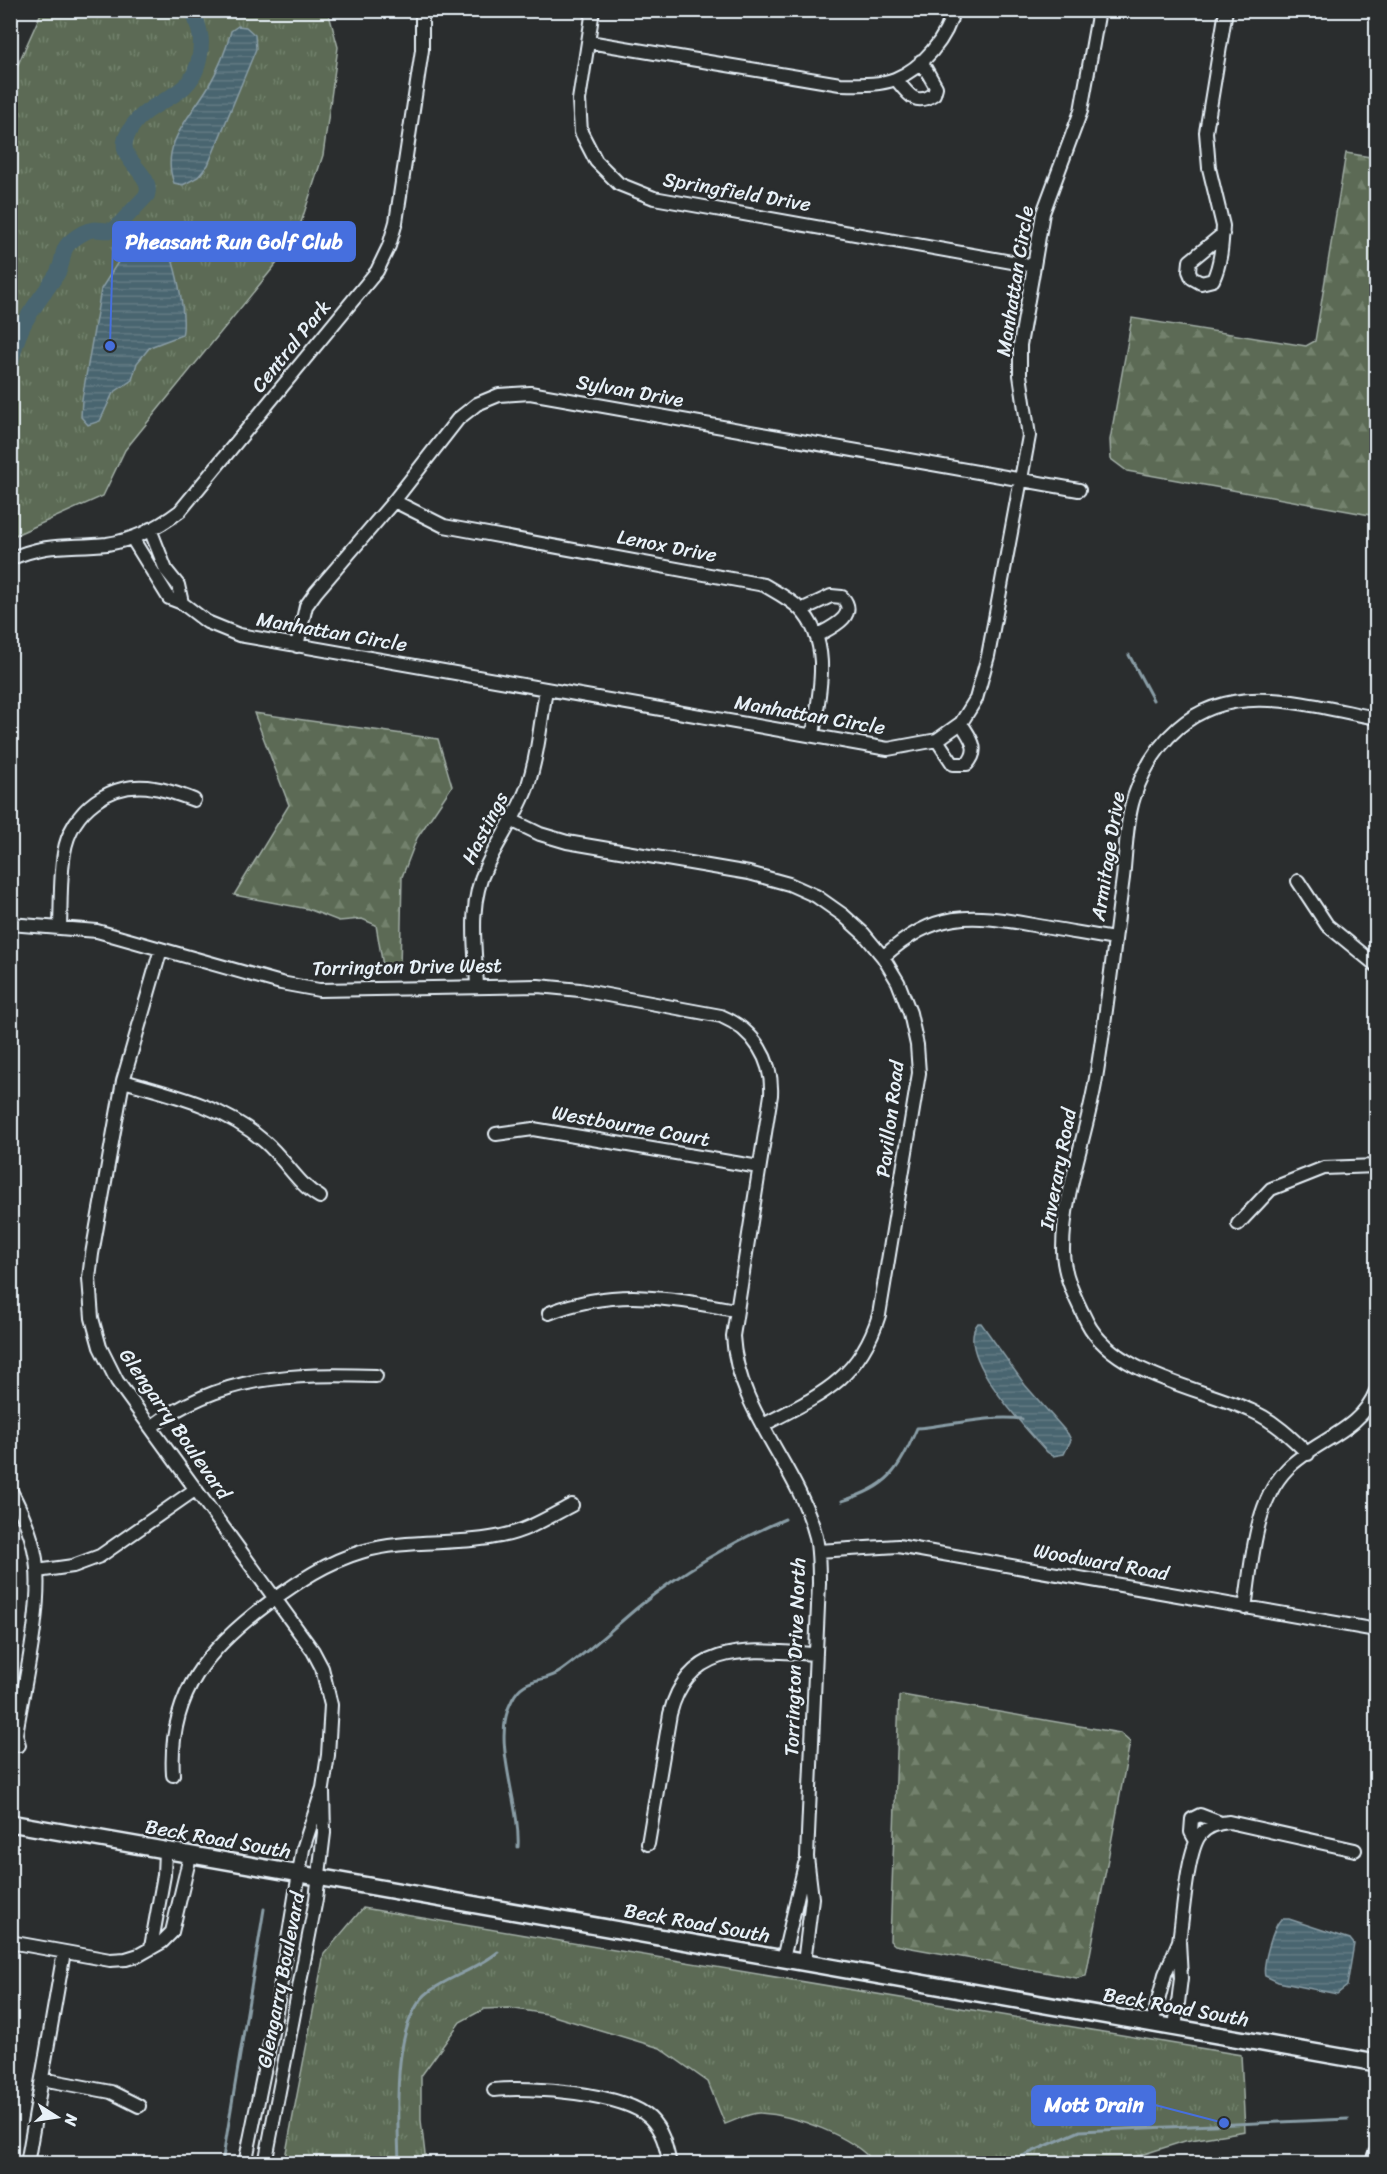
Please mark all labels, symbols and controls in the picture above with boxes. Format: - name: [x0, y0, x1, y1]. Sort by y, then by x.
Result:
- street label: Springfield Drive: [660, 162, 814, 222]
- street label: Manhattan Circle: [986, 203, 1044, 359]
- callout: Pheasant Run Golf Club: [113, 222, 355, 261]
- text: Pheasant Run Golf Club: [125, 223, 343, 261]
- street label: Central Park: [242, 291, 340, 401]
- street label: Sylvan Drive: [573, 364, 687, 418]
- street label: Lenox Drive: [614, 519, 720, 573]
- street label: Manhattan Circle: [254, 602, 410, 662]
- street label: Manhattan Circle: [732, 685, 888, 745]
- street label: Hastings: [452, 785, 519, 871]
- street label: Armitage Drive: [1080, 789, 1135, 924]
- street label: Torrington Drive West: [312, 948, 502, 986]
- street label: Pavillon Road: [865, 1057, 915, 1179]
- street label: Westbourne Court: [549, 1095, 713, 1157]
- street label: Inverary Road: [1029, 1104, 1087, 1234]
- street label: Glengarry Boulevard: [109, 1341, 241, 1508]
- street label: Woodward Road: [1031, 1533, 1173, 1591]
- street label: Torrington Drive North: [774, 1557, 816, 1757]
- street label: Beck Road South: [142, 1809, 294, 1869]
- street label: Glengarry Boulevard: [247, 1888, 315, 2071]
- street label: Beck Road South: [621, 1893, 773, 1953]
- street label: Beck Road South: [1100, 1977, 1252, 2037]
- callout: Mott Drain: [1032, 2086, 1155, 2125]
- text: Mott Drain: [1043, 2086, 1144, 2124]
- north arrow: [27, 2087, 87, 2147]
- text: N: [56, 2111, 87, 2129]

